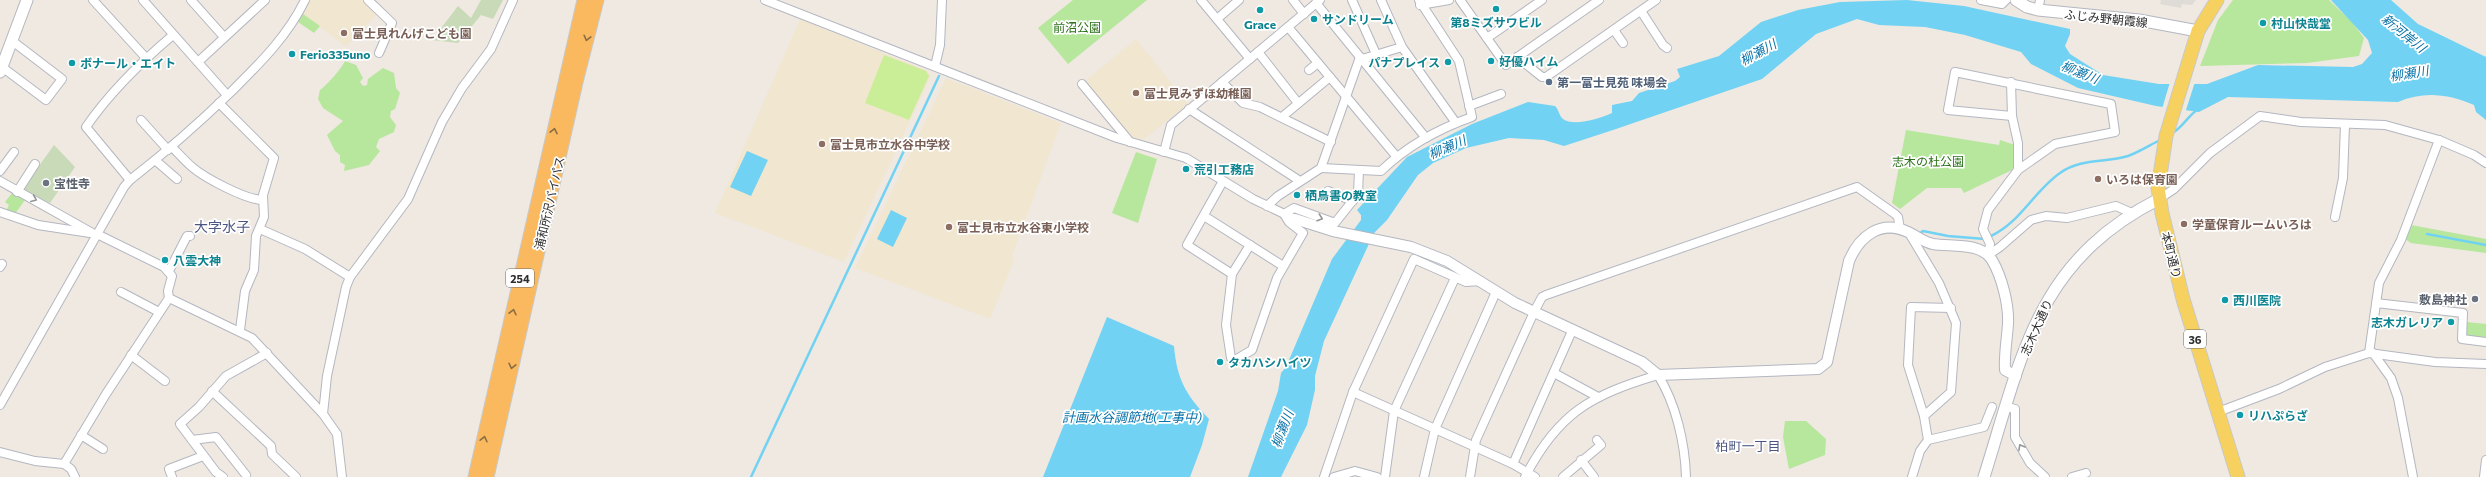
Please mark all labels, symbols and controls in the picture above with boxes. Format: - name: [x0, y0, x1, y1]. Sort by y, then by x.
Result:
- marker: 第8ミズサワビル: [1491, 4, 1501, 14]
- marker: Grace: [1255, 5, 1265, 15]
- street label: ふじみ野朝霞線: [2063, 7, 2149, 29]
- water label: 新河岸川: [2379, 10, 2431, 57]
- place label: サンドリーム: [1322, 12, 1394, 26]
- marker: サンドリーム: [1309, 14, 1319, 24]
- place label: 第8ミズサワビル: [1450, 15, 1542, 29]
- place label: 村山快哉堂: [2271, 16, 2331, 30]
- place label: Grace: [1244, 17, 1276, 31]
- marker: 村山快哉堂: [2258, 18, 2268, 28]
- park label: 前沼公園: [1053, 20, 1101, 34]
- place label: 富士見れんげこども園: [352, 26, 472, 40]
- marker: 富士見れんげこども園: [339, 28, 349, 38]
- one-way arrow: [583, 34, 592, 41]
- water label: 柳瀬川: [1737, 35, 1781, 68]
- place label: Ferio335uno: [300, 47, 370, 61]
- marker: Ferio335uno: [287, 49, 297, 59]
- place label: 好優ハイム: [1499, 54, 1559, 68]
- place label: パナプレイス: [1368, 55, 1440, 69]
- place label: ボナール・エイト: [80, 56, 176, 70]
- marker: 好優ハイム: [1486, 56, 1496, 66]
- marker: パナプレイス: [1443, 57, 1453, 67]
- water label: 柳瀬川: [2059, 57, 2103, 87]
- marker: ボナール・エイト: [67, 58, 77, 68]
- water label: 柳瀬川: [2388, 62, 2431, 84]
- place label: 第一富士見苑 味場会: [1557, 75, 1667, 89]
- marker: 第一富士見苑 味場会: [1544, 77, 1554, 87]
- place label: 富士見みずほ幼稚園: [1144, 86, 1252, 100]
- marker: 富士見みずほ幼稚園: [1131, 88, 1141, 98]
- one-way arrow: [549, 128, 557, 134]
- water label: 柳瀬川: [1426, 131, 1470, 162]
- place label: 富士見市立水谷中学校: [830, 137, 950, 151]
- marker: 富士見市立水谷中学校: [817, 139, 827, 149]
- park label: 志木の杜公園: [1892, 154, 1964, 168]
- street label: 浦和所沢バイパス: [531, 155, 567, 251]
- place label: 荒引工務店: [1194, 162, 1254, 176]
- marker: 荒引工務店: [1181, 164, 1191, 174]
- place label: いろは保育園: [2106, 172, 2178, 186]
- marker: いろは保育園: [2093, 174, 2103, 184]
- place label: 宝性寺: [54, 176, 90, 190]
- marker: 宝性寺: [41, 178, 51, 188]
- place label: 栖鳥書の教室: [1305, 188, 1377, 202]
- marker: 栖鳥書の教室: [1292, 190, 1302, 200]
- one-way arrow: [31, 195, 38, 203]
- one-way arrow: [1316, 213, 1323, 222]
- place label: 学童保育ルームいろは: [2192, 217, 2312, 231]
- district label: 大字水子: [194, 218, 250, 235]
- marker: 学童保育ルームいろは: [2179, 219, 2189, 229]
- place label: 富士見市立水谷東小学校: [957, 220, 1089, 234]
- marker: 富士見市立水谷東小学校: [944, 222, 954, 232]
- street label: 本町通り: [2159, 230, 2185, 280]
- place label: 八雲大神: [173, 253, 221, 267]
- marker: 八雲大神: [160, 255, 170, 265]
- road number: 254: [506, 269, 534, 287]
- place label: 敷島神社: [2419, 292, 2467, 306]
- place label: 西川医院: [2233, 293, 2281, 307]
- marker: 敷島神社: [2470, 294, 2480, 304]
- marker: 西川医院: [2220, 295, 2230, 305]
- street label: 志木大通り: [2017, 297, 2055, 357]
- one-way arrow: [508, 309, 516, 315]
- place label: 志木ガレリア: [2371, 315, 2443, 329]
- marker: 志木ガレリア: [2446, 317, 2456, 327]
- road number: 36: [2184, 330, 2206, 348]
- place label: タカハシハイツ: [1228, 355, 1311, 369]
- marker: タカハシハイツ: [1215, 357, 1225, 367]
- one-way arrow: [508, 362, 516, 369]
- water label: 柳瀬川: [1268, 406, 1297, 450]
- place label: リハぷらざ: [2248, 408, 2308, 422]
- water label: 計画水谷調節地(工事中): [1062, 409, 1202, 425]
- marker: リハぷらざ: [2235, 410, 2245, 420]
- one-way arrow: [479, 436, 487, 442]
- district label: 柏町一丁目: [1715, 438, 1781, 454]
- one-way arrow: [2018, 444, 2026, 451]

